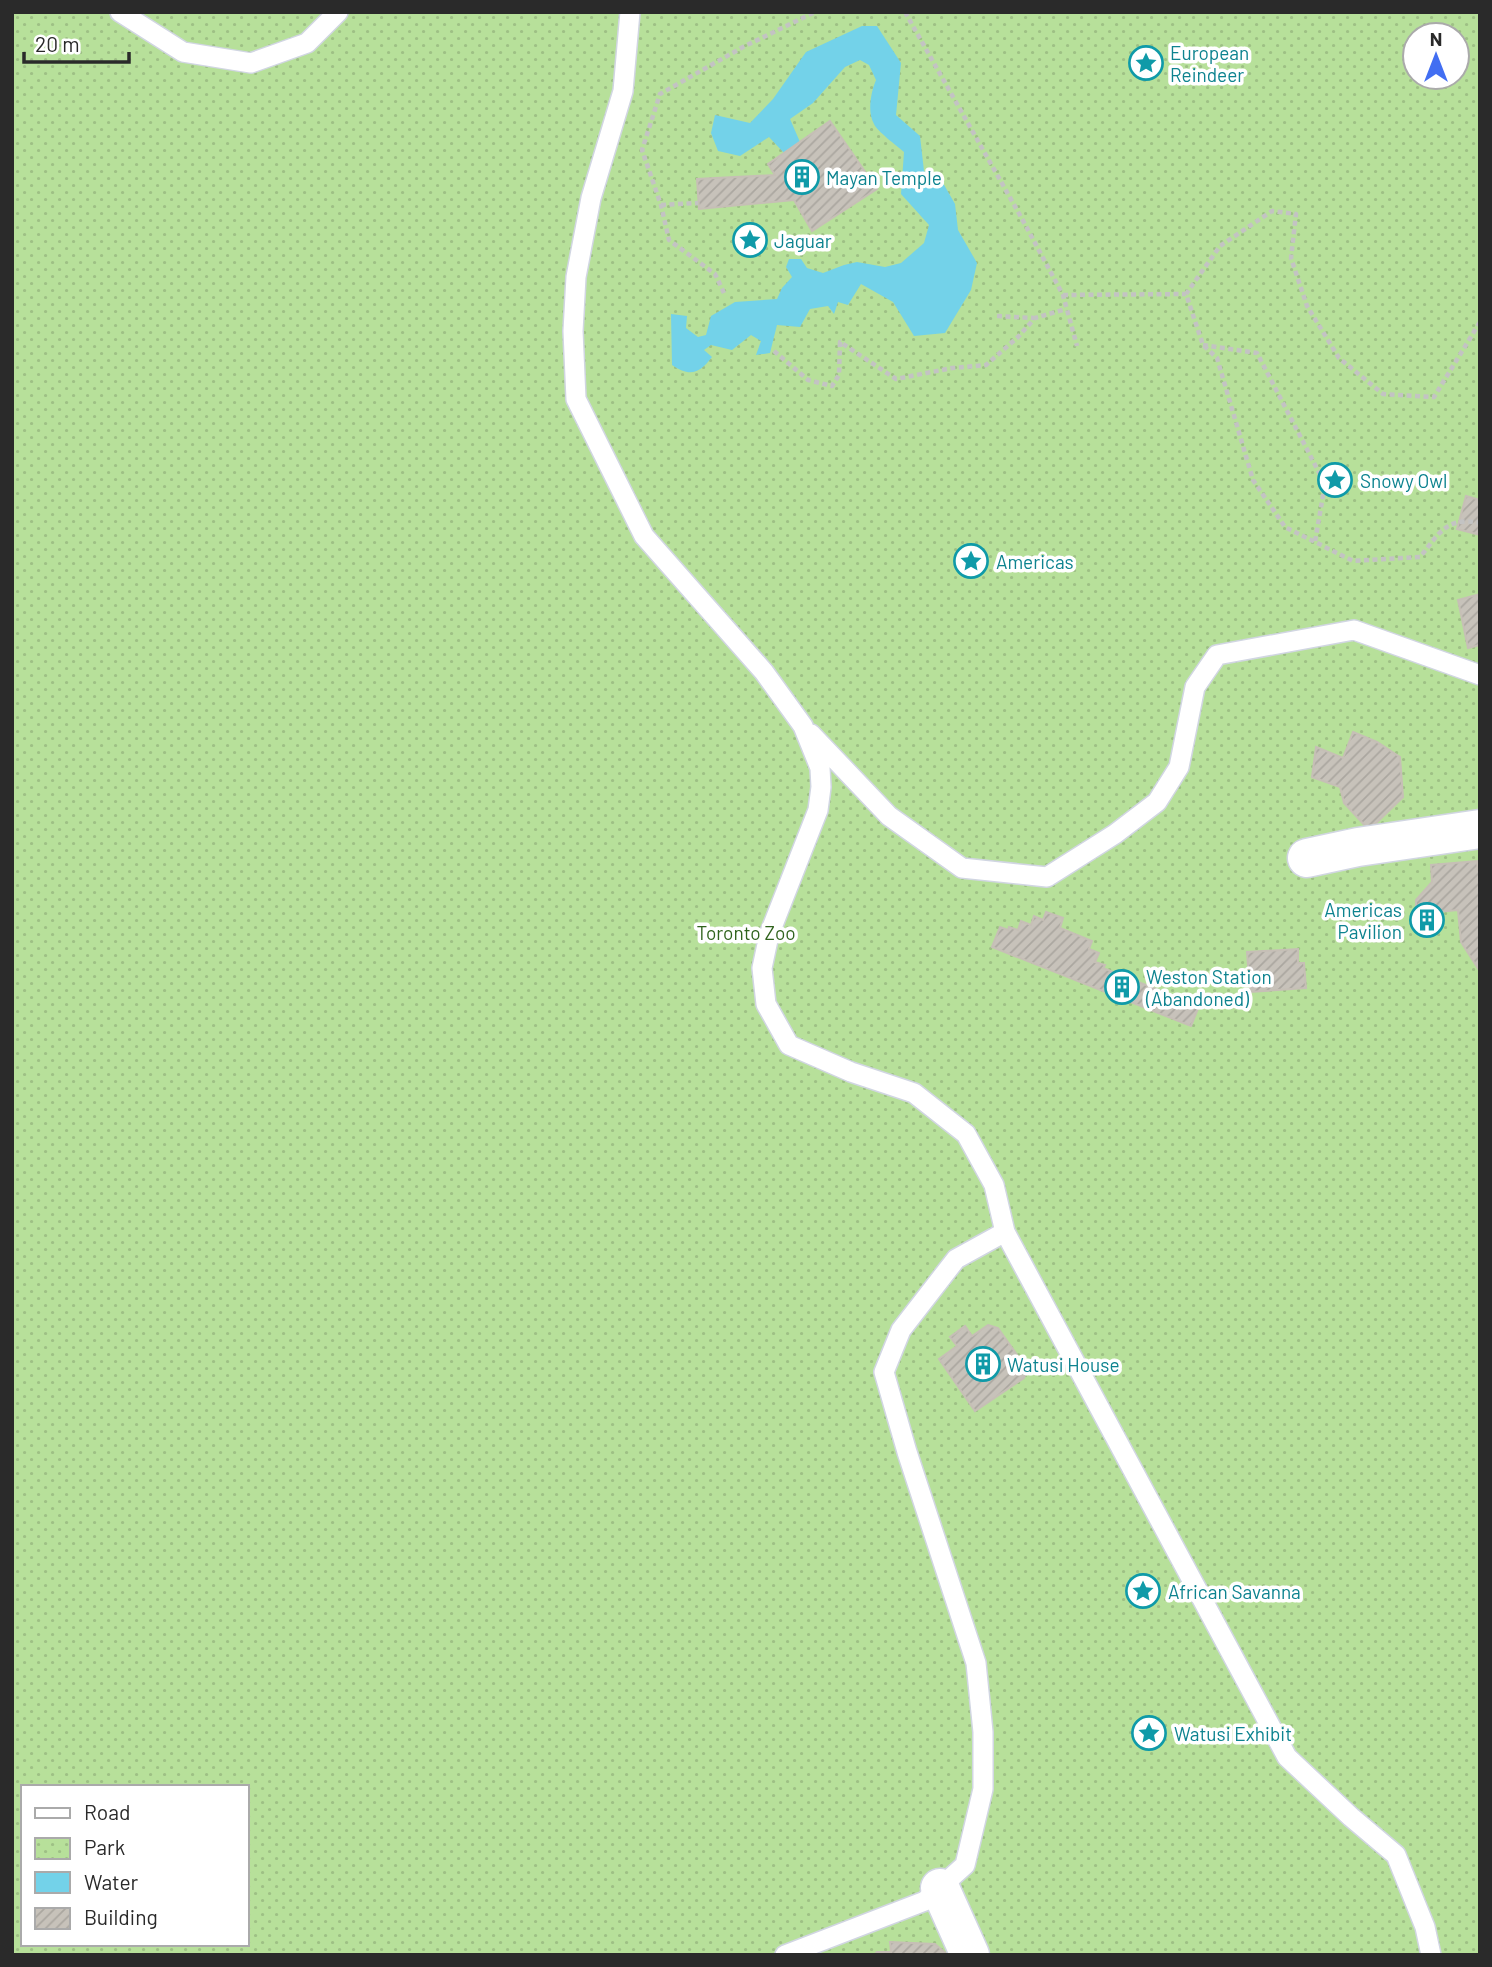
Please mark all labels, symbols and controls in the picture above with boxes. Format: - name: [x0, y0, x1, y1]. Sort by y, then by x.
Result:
- scale bar: [24, 21, 130, 65]
- north arrow: [1401, 21, 1471, 91]
- text: N: [1430, 27, 1442, 50]
- text: 20 m: [35, 31, 80, 56]
- place label: European Reindeer: [1170, 41, 1249, 86]
- place icon: European Reindeer: [1127, 44, 1165, 82]
- building icon: Mayan Temple: [783, 158, 821, 196]
- place label: Mayan Temple: [826, 166, 942, 189]
- place icon: Jaguar: [731, 221, 769, 259]
- place label: Jaguar: [774, 229, 832, 252]
- place icon: Snowy Owl: [1316, 461, 1354, 499]
- place label: Snowy Owl: [1360, 469, 1447, 492]
- place icon: Americas: [952, 542, 990, 580]
- place label: Americas: [996, 550, 1074, 573]
- place label: Americas Pavilion: [1324, 898, 1402, 943]
- building icon: Americas Pavilion: [1408, 901, 1446, 939]
- park label: Toronto Zoo: [696, 921, 796, 944]
- place label: Weston Station (Abandoned): [1145, 965, 1272, 1010]
- building icon: Weston Station (Abandoned): [1103, 968, 1141, 1006]
- building icon: Watusi House: [964, 1345, 1002, 1383]
- place label: Watusi House: [1007, 1353, 1120, 1376]
- place icon: African Savanna: [1124, 1572, 1162, 1610]
- place label: African Savanna: [1168, 1580, 1301, 1603]
- place icon: Watusi Exhibit: [1130, 1714, 1168, 1752]
- place label: Watusi Exhibit: [1174, 1722, 1292, 1745]
- legend: [21, 1785, 248, 1946]
- text: Road: [84, 1799, 130, 1824]
- text: Park: [84, 1834, 125, 1859]
- text: Water: [84, 1869, 139, 1894]
- text: Building: [84, 1904, 158, 1929]

